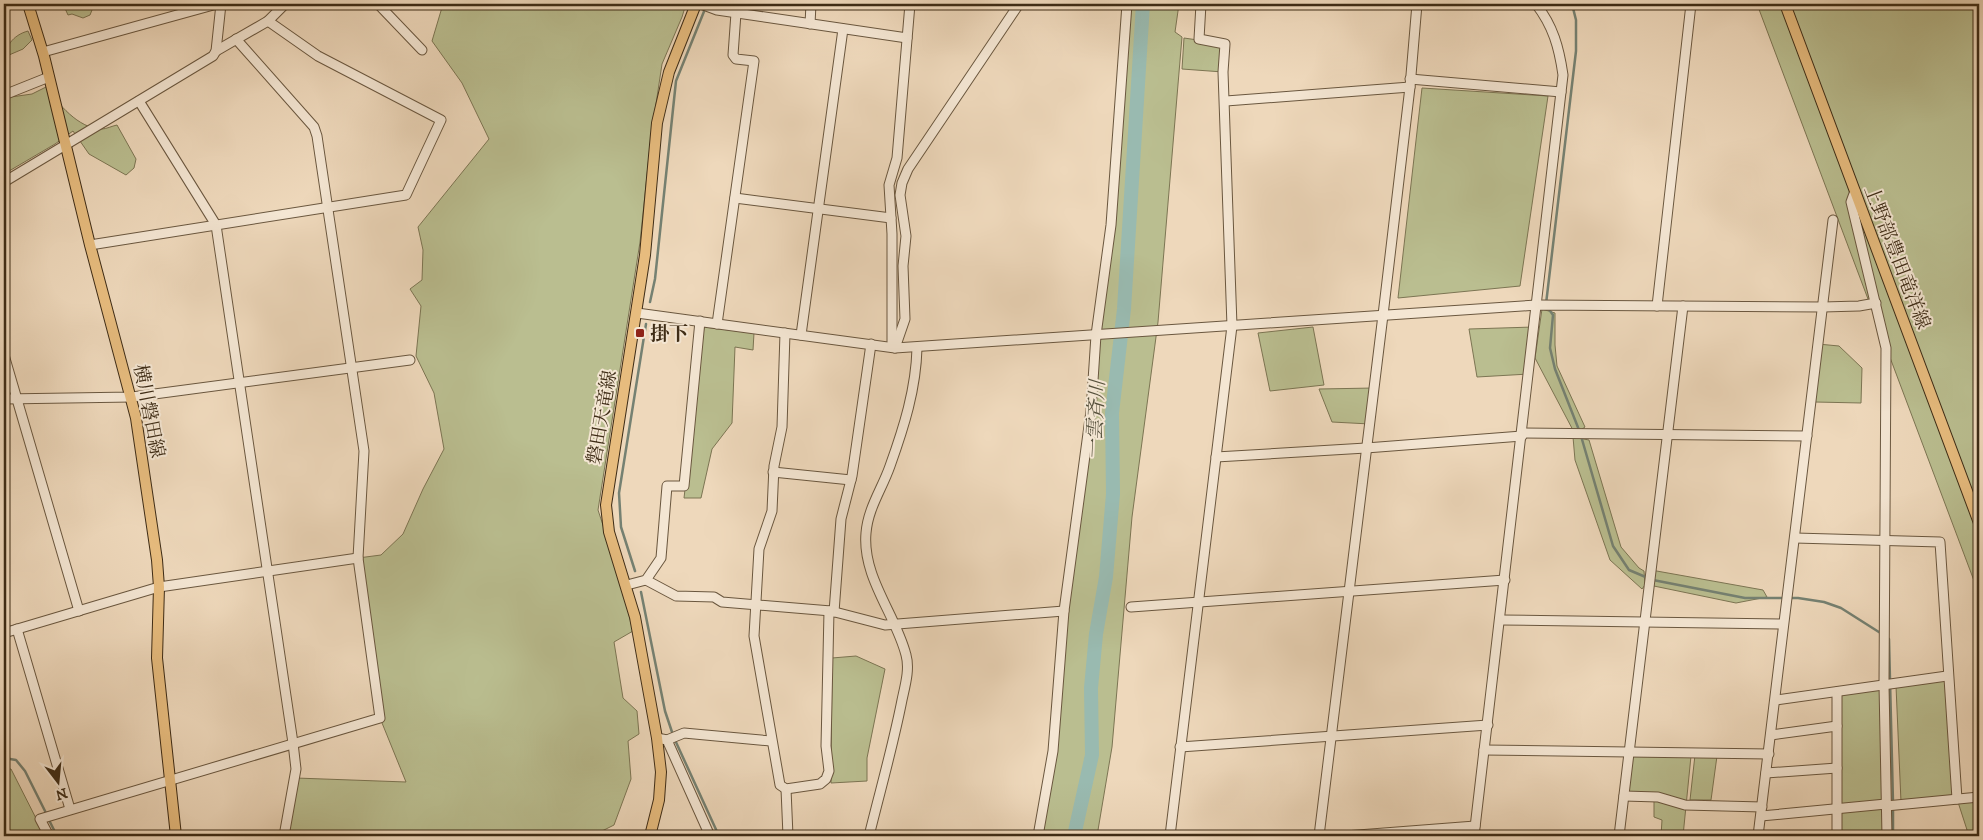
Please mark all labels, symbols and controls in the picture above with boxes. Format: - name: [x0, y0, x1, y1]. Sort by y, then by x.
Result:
- street label: 上野部豊田竜洋線: [1859, 182, 1935, 333]
- place label: 掛下: [650, 323, 688, 346]
- marker: 掛下: [634, 327, 646, 339]
- street label: 横川磐田線: [128, 362, 169, 460]
- street label: 磐田天竜線: [583, 368, 622, 466]
- water label: 一雲斉川: [1082, 377, 1111, 461]
- north arrow: [32, 758, 82, 808]
- text: N: [53, 783, 69, 804]

